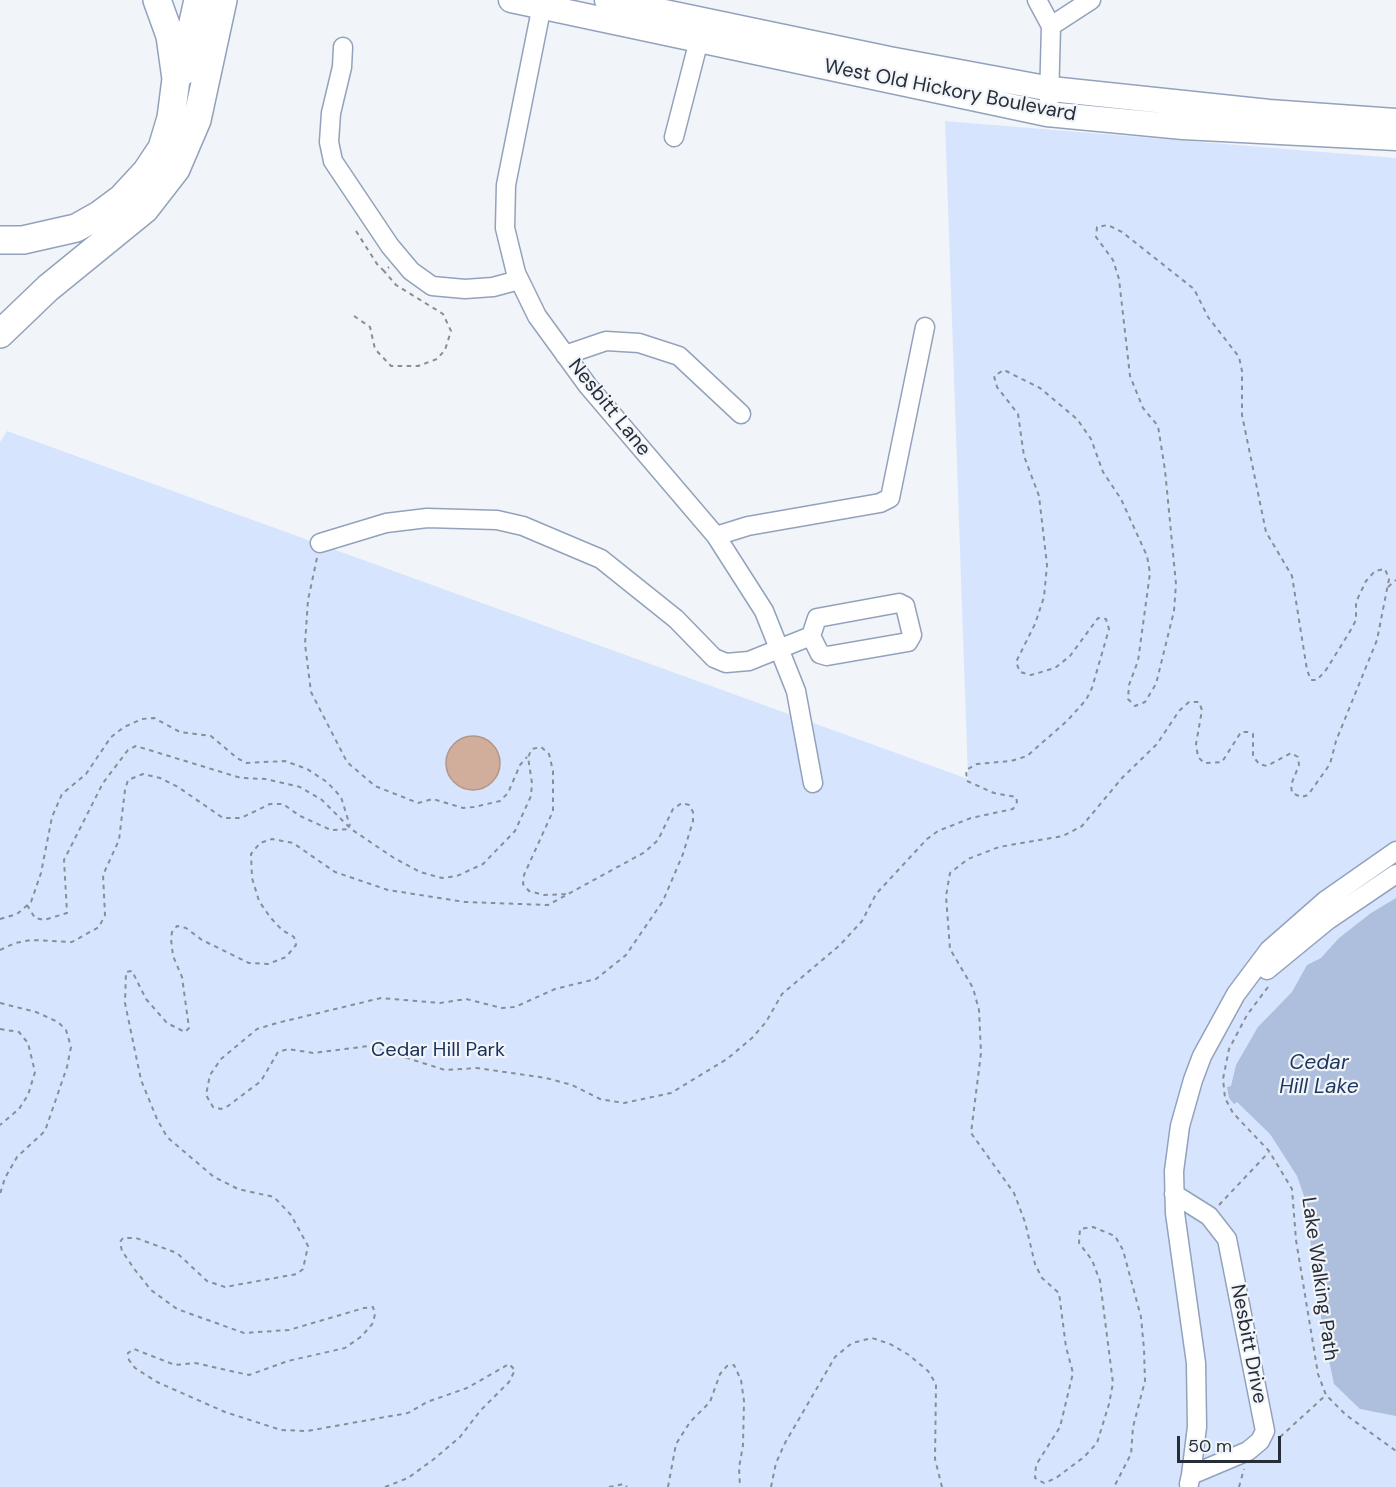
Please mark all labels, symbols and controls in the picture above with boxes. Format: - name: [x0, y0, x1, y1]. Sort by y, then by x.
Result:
- street label: West Old Hickory Boulevard: [822, 55, 1078, 127]
- street label: Nesbitt Lane: [563, 355, 655, 461]
- park label: Cedar Hill Park: [371, 1039, 505, 1063]
- water label: Cedar Hill Lake: [1279, 1050, 1359, 1100]
- street label: Lake Walking Path: [1296, 1196, 1342, 1362]
- street label: Nesbitt Drive: [1225, 1282, 1271, 1406]
- scale bar: [1180, 1424, 1284, 1462]
- text: 50 m: [1188, 1434, 1232, 1458]

